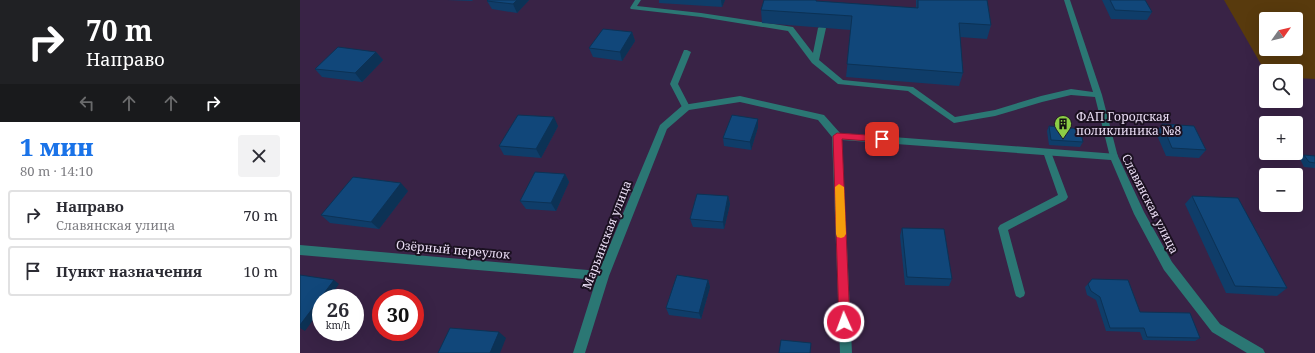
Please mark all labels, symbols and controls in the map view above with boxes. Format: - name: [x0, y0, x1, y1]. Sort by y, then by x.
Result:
- text: 70 m: [86, 11, 153, 49]
- north arrow: [1259, 12, 1303, 56]
- map controls: [1259, 12, 1303, 212]
- icon: right: [20, 16, 72, 68]
- text: Направо: [86, 47, 165, 71]
- button: search: [1259, 64, 1303, 108]
- icon: left: [76, 92, 98, 114]
- icon: ahead: [118, 92, 140, 114]
- icon: ahead: [160, 92, 182, 114]
- icon: right: [202, 92, 224, 114]
- place label: ФАП Городская поликлиника №8: [1076, 108, 1181, 139]
- building icon: ФАП Городская поликлиника №8: [1053, 114, 1073, 139]
- button: +: [1259, 116, 1303, 160]
- pin: [865, 122, 899, 156]
- icon: arrive: [871, 128, 893, 150]
- text: 1 мин: [20, 130, 94, 163]
- button: close: [238, 135, 280, 177]
- street label: Славянская улица: [1118, 151, 1183, 257]
- text: 80 m · 14:10: [20, 162, 93, 180]
- button: −: [1259, 168, 1303, 212]
- street label: Марьинская улица: [578, 178, 635, 292]
- text: Направо: [56, 196, 124, 216]
- icon: right: [22, 204, 44, 226]
- text: 70 m: [243, 205, 278, 225]
- text: Славянская улица: [56, 216, 175, 234]
- street label: Озёрный переулок: [395, 236, 512, 263]
- icon: arrive: [22, 260, 44, 282]
- text: Пункт назначения: [56, 261, 202, 281]
- text: 10 m: [243, 261, 278, 281]
- speed limit sign: 30: [372, 289, 424, 341]
- text: 26: [327, 296, 349, 323]
- position arrow: [823, 301, 865, 343]
- text: km/h: [326, 318, 350, 332]

